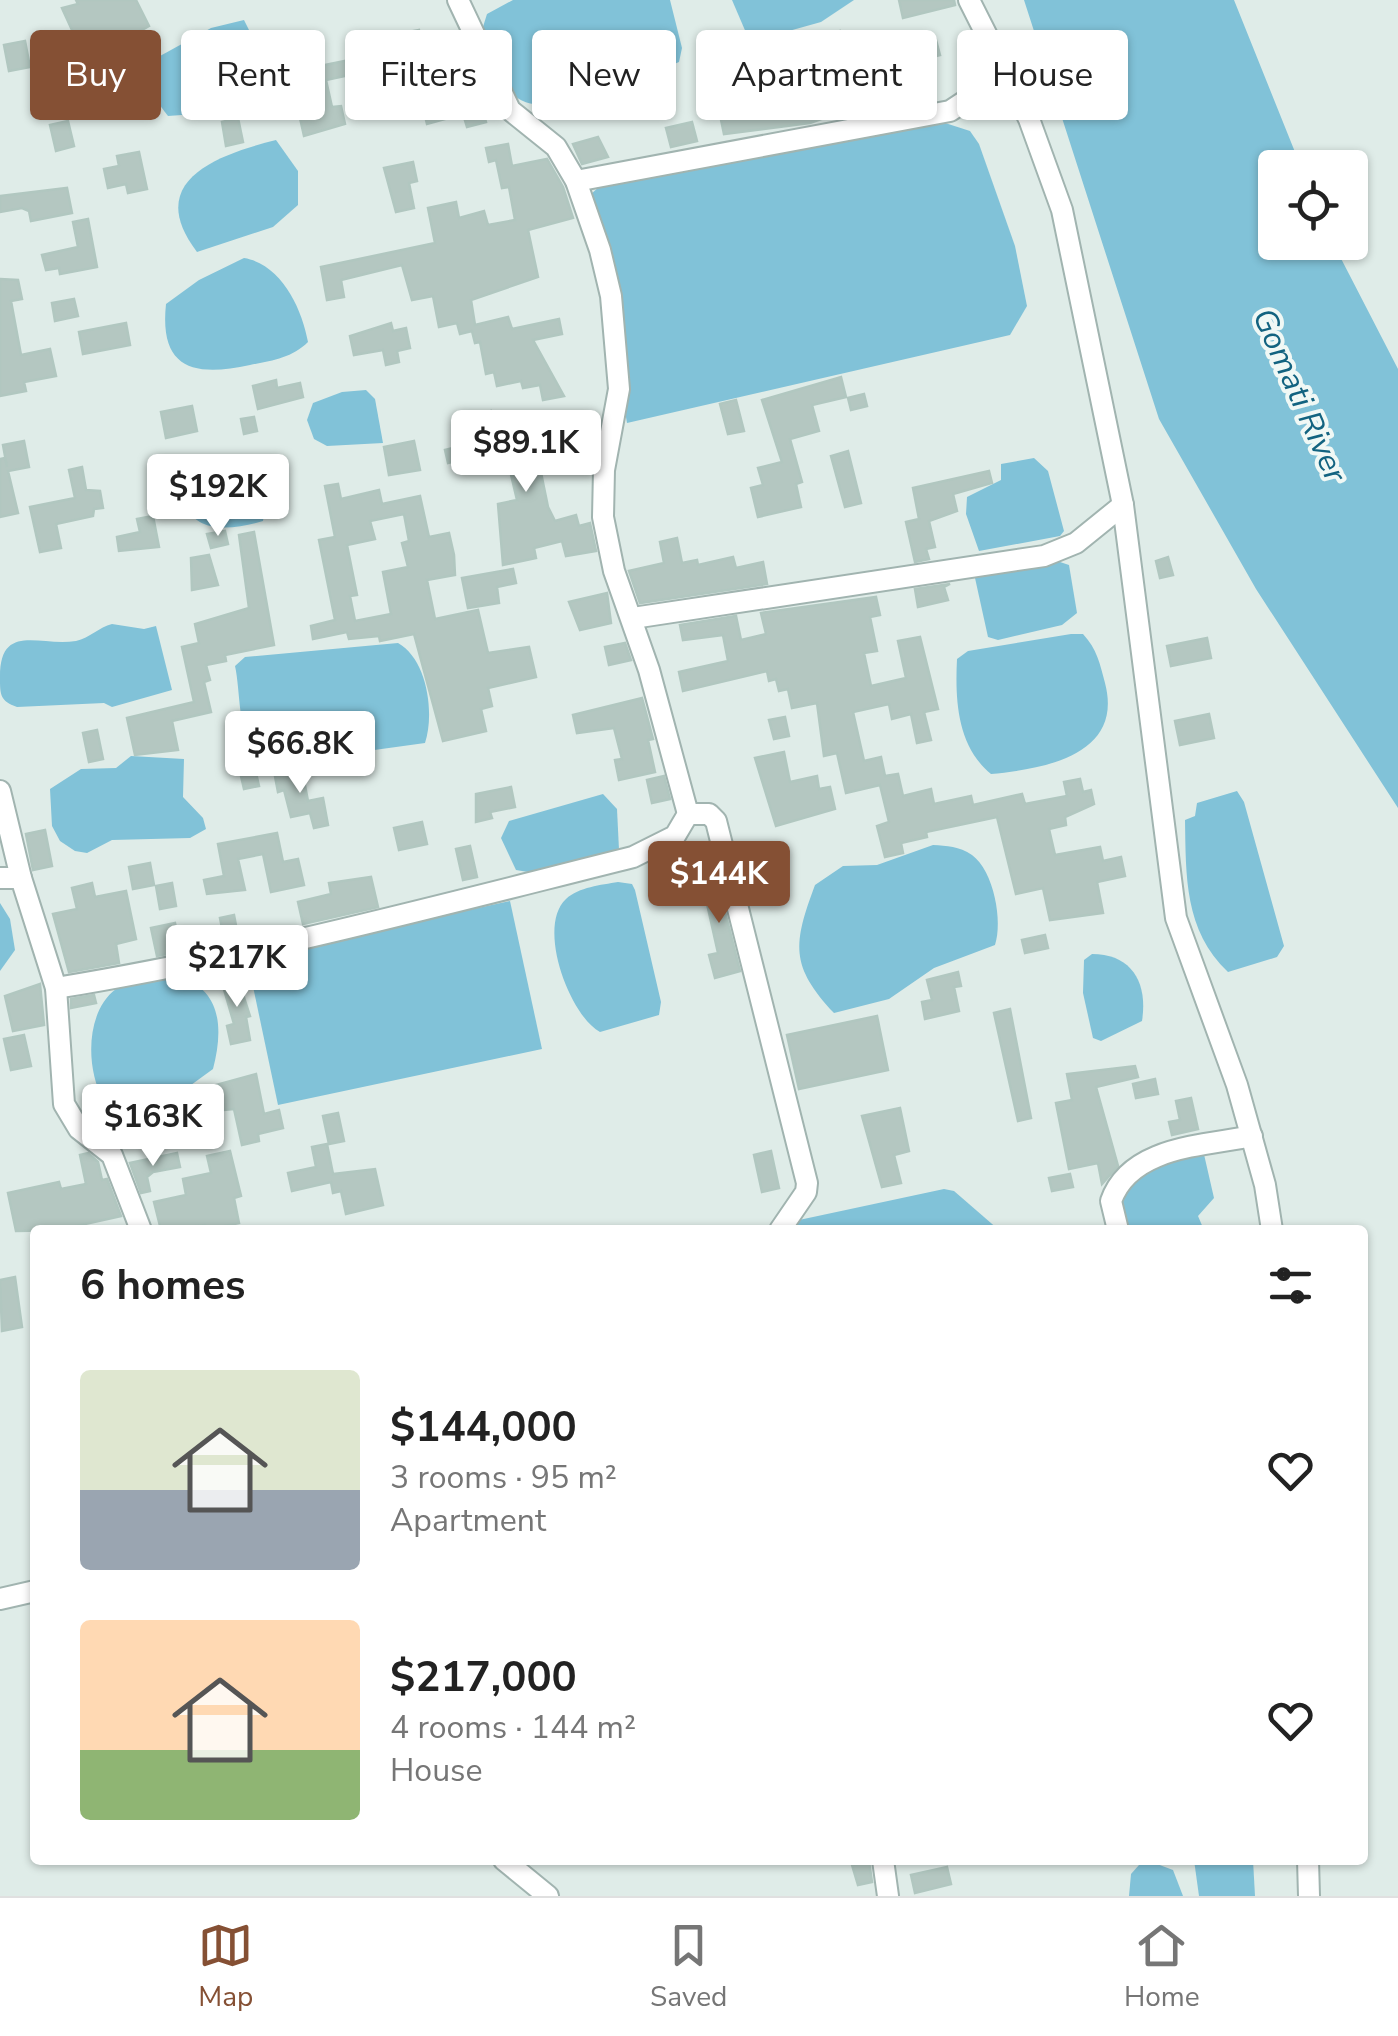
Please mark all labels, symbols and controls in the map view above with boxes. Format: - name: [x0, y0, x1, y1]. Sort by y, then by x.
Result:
- chip: Buy: [30, 30, 161, 120]
- chip: Rent: [181, 30, 325, 120]
- chip: Filters: [345, 30, 512, 120]
- chip: New: [532, 30, 676, 120]
- chip: Apartment: [696, 30, 937, 120]
- chip: House: [957, 30, 1128, 120]
- map controls: [1258, 150, 1368, 260]
- button: locate: [1258, 150, 1368, 260]
- water label: Gomati River: [1242, 302, 1358, 490]
- pin: $89.1K: [445, 410, 607, 495]
- text: $89.1K: [473, 421, 579, 464]
- pin: $192K: [148, 454, 288, 539]
- text: $192K: [169, 465, 267, 508]
- pin: $66.8K: [219, 711, 381, 796]
- text: $66.8K: [247, 722, 353, 765]
- pin: $144K: [649, 841, 789, 926]
- text: $144K: [670, 852, 768, 895]
- pin: $217K: [167, 925, 307, 1010]
- text: $217K: [188, 936, 286, 979]
- pin: $163K: [83, 1084, 223, 1169]
- text: $163K: [104, 1095, 202, 1138]
- text: 6 homes: [80, 1257, 245, 1314]
- icon: filters: [1263, 1258, 1318, 1313]
- text: $144,000: [390, 1399, 577, 1456]
- icon: home: [160, 1410, 280, 1530]
- icon: heart: [1263, 1443, 1318, 1498]
- text: 3 rooms · 95 m²: [390, 1456, 617, 1499]
- text: Apartment: [390, 1499, 546, 1542]
- text: $217,000: [390, 1649, 577, 1706]
- icon: home: [160, 1660, 280, 1780]
- icon: heart: [1263, 1693, 1318, 1748]
- text: 4 rooms · 144 m²: [390, 1706, 636, 1749]
- text: House: [390, 1749, 483, 1792]
- tab: Map: [198, 1918, 253, 2016]
- tab: Saved: [650, 1918, 727, 2016]
- tab: Home: [1124, 1918, 1200, 2016]

